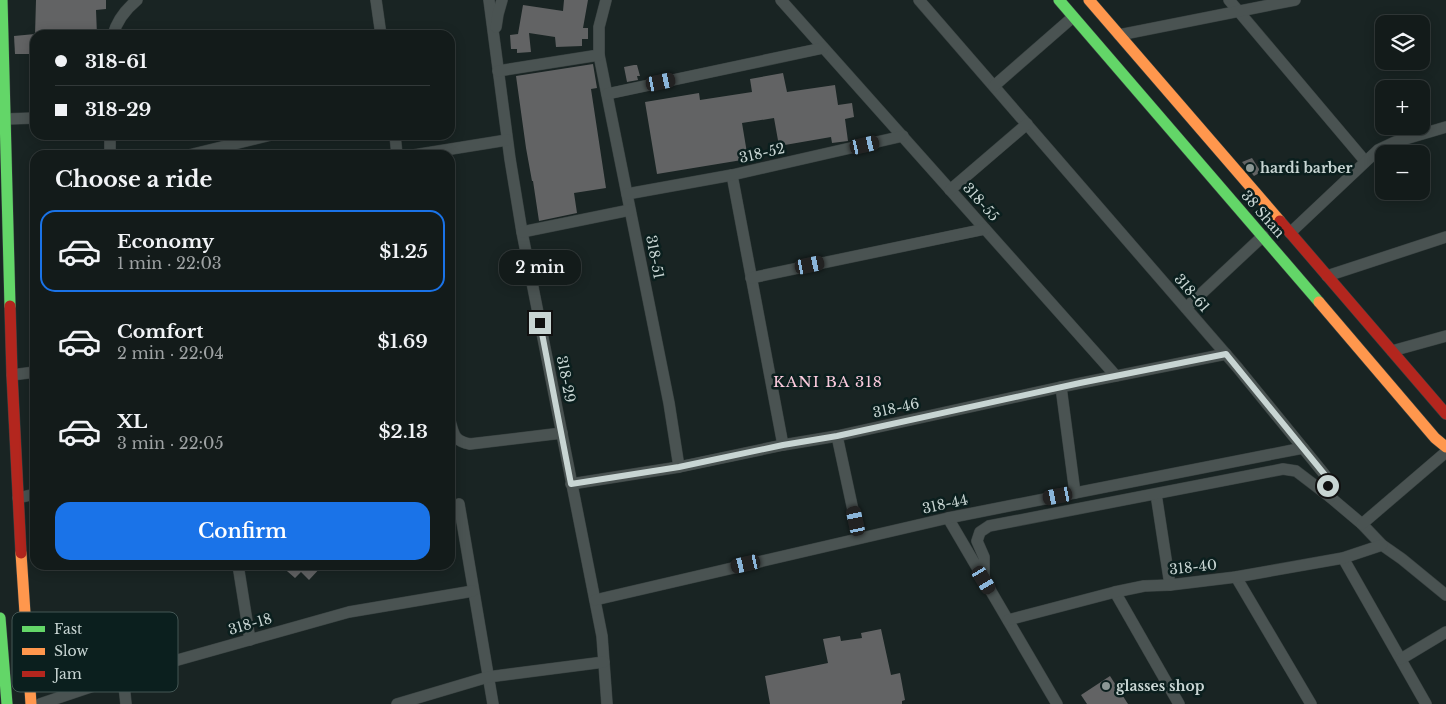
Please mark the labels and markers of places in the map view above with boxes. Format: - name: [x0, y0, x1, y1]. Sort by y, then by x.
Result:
- place label: hardi barber: [1260, 159, 1352, 177]
- marker: hardi barber: [1244, 162, 1256, 174]
- place label: glasses shop: [1116, 677, 1205, 695]
- marker: glasses shop: [1100, 680, 1112, 692]

